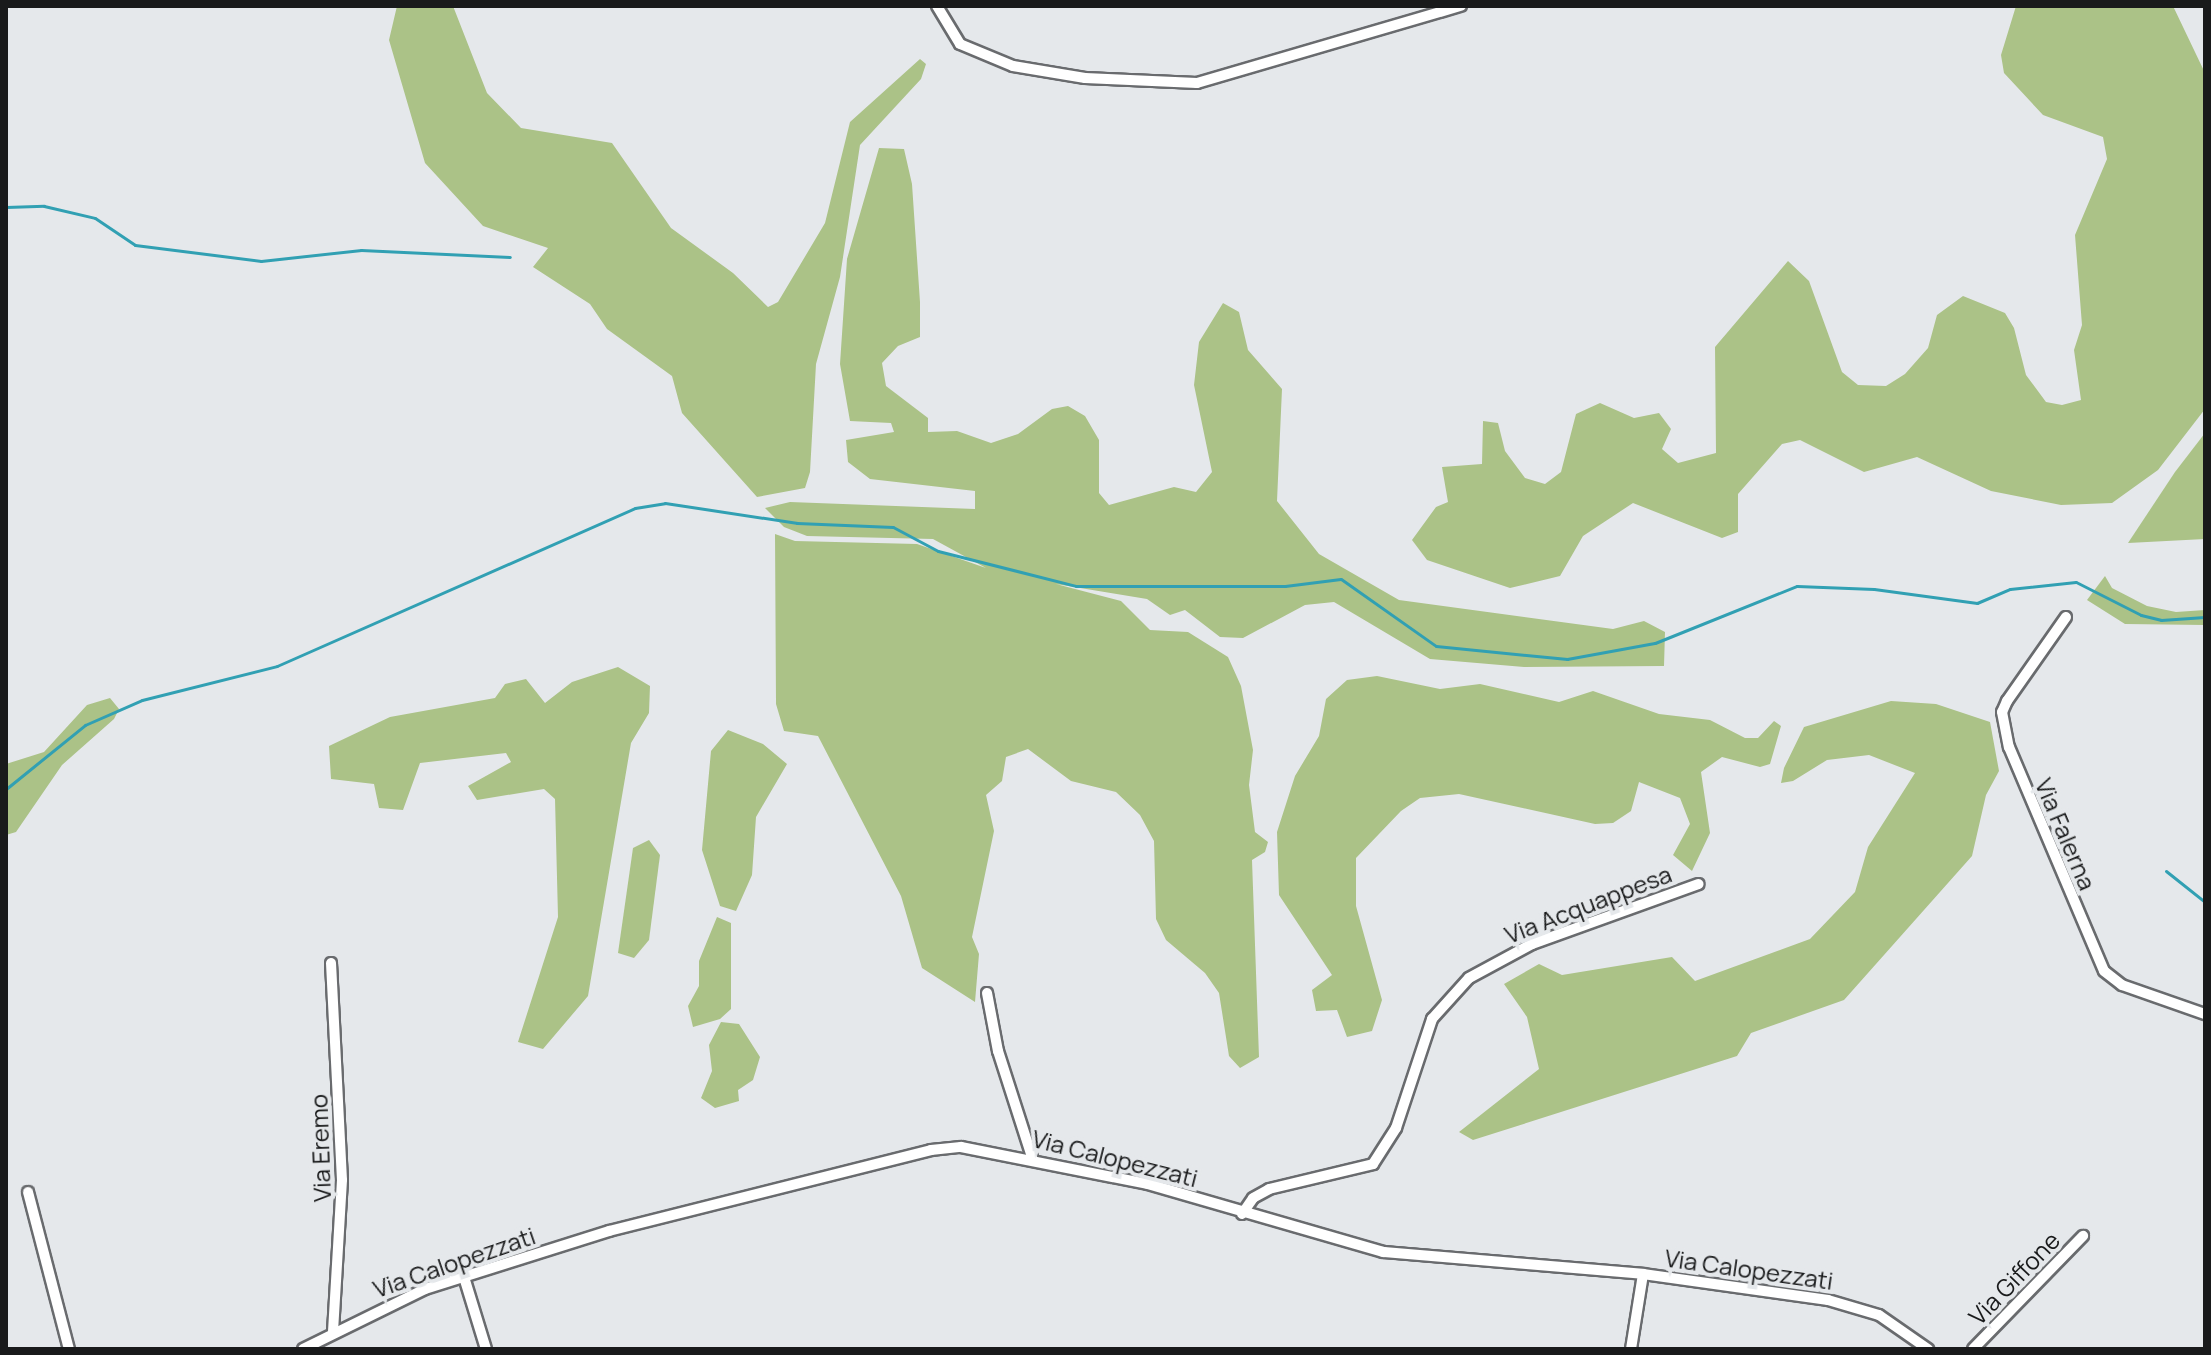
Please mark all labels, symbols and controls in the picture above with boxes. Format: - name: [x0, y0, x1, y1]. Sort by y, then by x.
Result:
- street label: Via Falerna: [2030, 774, 2102, 894]
- street label: Via Acquappesa: [1500, 859, 1676, 949]
- street label: Via Eremo: [304, 1094, 336, 1202]
- street label: Via Calopezzati: [1029, 1124, 1201, 1192]
- street label: Via Calopezzati: [369, 1221, 539, 1303]
- street label: Via Giffone: [1963, 1226, 2065, 1330]
- street label: Via Calopezzati: [1663, 1243, 1835, 1295]

